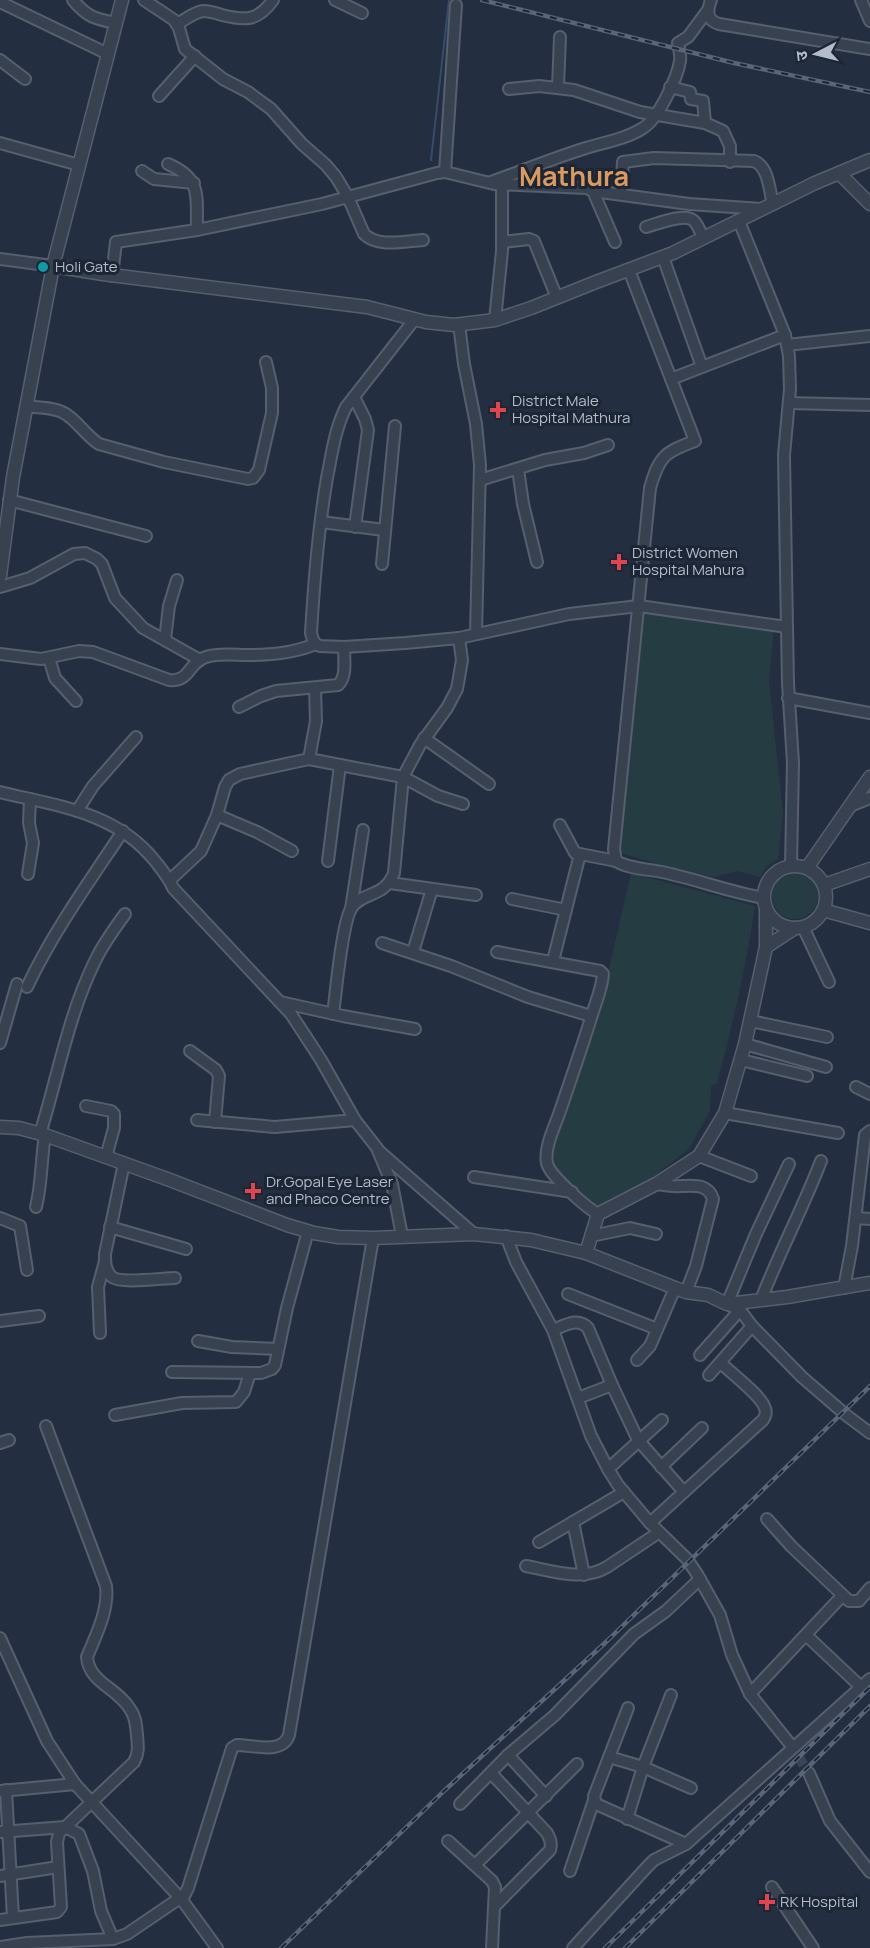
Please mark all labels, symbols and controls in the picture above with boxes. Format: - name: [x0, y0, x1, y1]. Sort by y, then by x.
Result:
- north arrow: [786, 24, 846, 84]
- text: उ: [790, 49, 813, 62]
- district label: Mathura: [519, 157, 629, 194]
- place label: Holi Gate: [55, 256, 118, 277]
- marker: Holi Gate: [36, 260, 50, 274]
- place label: District Male Hospital Mathura: [512, 390, 630, 428]
- marker: District Male Hospital Mathura: [489, 401, 507, 419]
- place label: District Women Hospital Mahura: [632, 542, 744, 580]
- marker: District Women Hospital Mahura: [610, 553, 628, 571]
- place label: Dr.Gopal Eye Laser and Phaco Centre: [266, 1171, 394, 1209]
- marker: Dr.Gopal Eye Laser and Phaco Centre: [244, 1182, 262, 1200]
- place label: RK Hospital: [780, 1891, 858, 1912]
- marker: RK Hospital: [758, 1893, 776, 1911]

